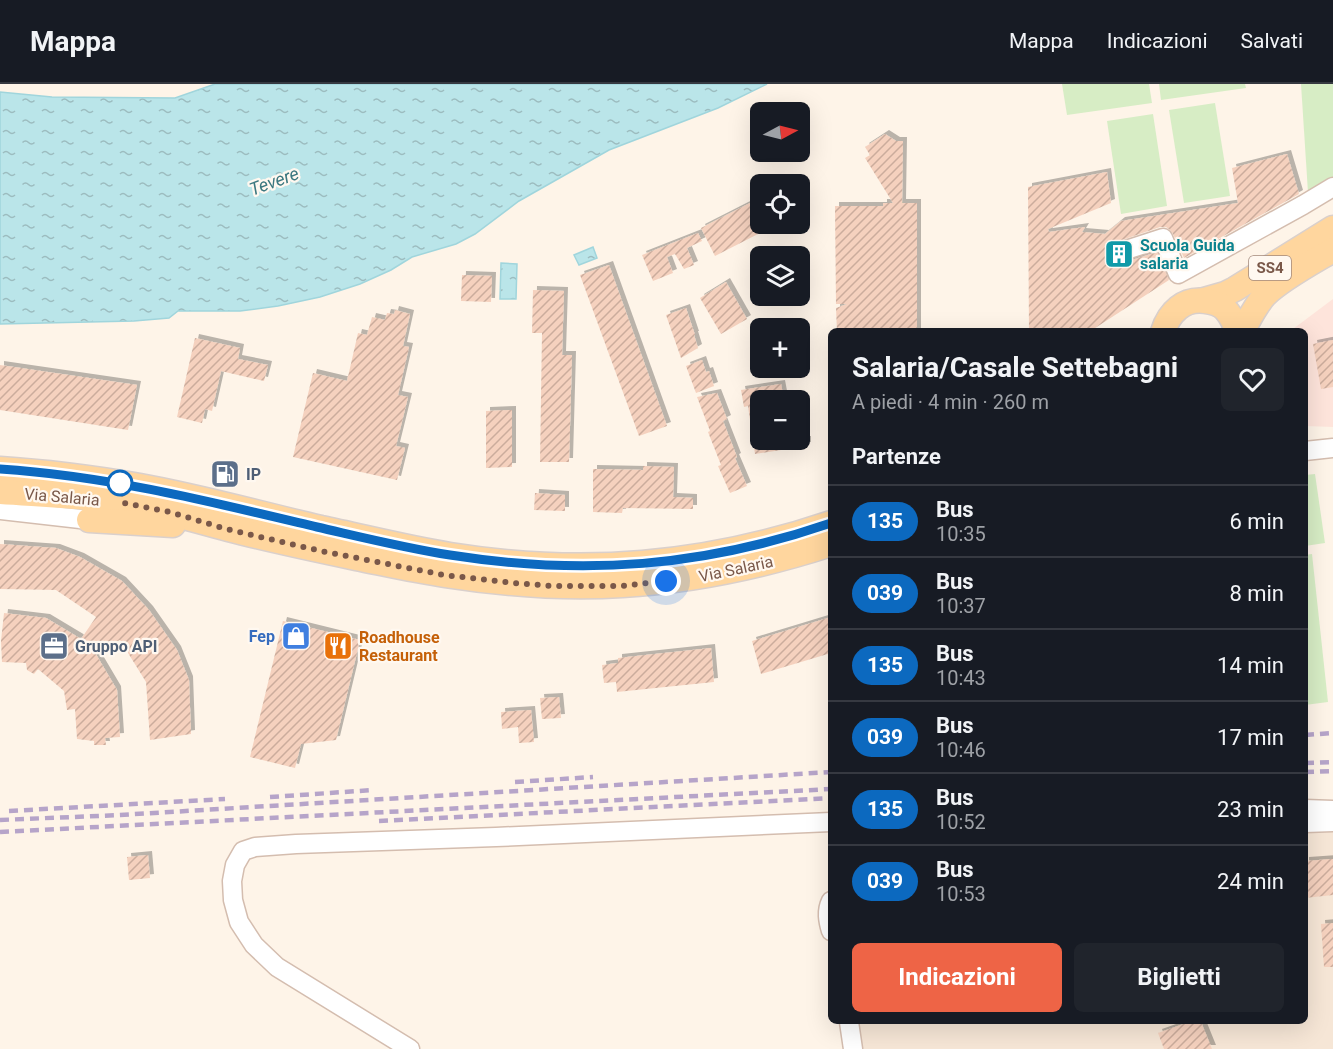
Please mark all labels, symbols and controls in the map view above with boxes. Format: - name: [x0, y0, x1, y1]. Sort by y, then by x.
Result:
- text: Mappa: [30, 25, 116, 58]
- text: Mappa: [1009, 29, 1074, 53]
- text: Indicazioni: [1107, 29, 1208, 53]
- text: Salvati: [1241, 29, 1303, 53]
- north arrow: [750, 102, 810, 162]
- map controls: [750, 102, 810, 450]
- water label: Tevere: [246, 162, 302, 200]
- button: locate: [750, 174, 810, 234]
- place label: Scuola Guida salaria: [1140, 236, 1235, 273]
- building icon: Scuola Guida salaria: [1103, 238, 1135, 270]
- button: layers: [750, 246, 810, 306]
- road number: SS4: [1249, 256, 1291, 280]
- button: +: [750, 318, 810, 378]
- button: heart: [1221, 348, 1284, 411]
- text: Salaria/Casale Settebagni: [852, 351, 1178, 384]
- button: −: [750, 390, 810, 450]
- text: A piedi · 4 min · 260 m: [852, 390, 1049, 414]
- text: Partenze: [852, 444, 941, 469]
- fuel station icon: IP: [209, 458, 241, 490]
- place label: IP: [246, 465, 261, 484]
- unlabelled marker: [107, 470, 133, 496]
- street label: Via Salaria: [24, 484, 100, 510]
- text: Bus: [936, 497, 974, 522]
- text: 135: [867, 509, 903, 533]
- text: 6 min: [1229, 509, 1284, 534]
- text: 10:35: [936, 522, 986, 546]
- street label: Via Salaria: [697, 552, 775, 586]
- your location: [651, 566, 681, 596]
- text: Bus: [936, 569, 974, 594]
- text: 039: [867, 581, 903, 605]
- text: 8 min: [1229, 581, 1284, 606]
- text: 10:37: [936, 594, 986, 618]
- shop icon: Fep: [280, 620, 312, 652]
- place label: Fep: [249, 627, 275, 646]
- place label: Roadhouse Restaurant: [359, 628, 440, 665]
- office icon: Gruppo API: [38, 630, 70, 662]
- restaurant icon: Roadhouse Restaurant: [322, 630, 354, 662]
- place label: Gruppo API: [75, 637, 157, 656]
- text: Bus: [936, 641, 974, 666]
- text: 135: [867, 653, 903, 677]
- text: 14 min: [1217, 653, 1284, 678]
- text: 10:43: [936, 666, 986, 690]
- text: Bus: [936, 713, 974, 738]
- text: 039: [867, 725, 903, 749]
- text: 17 min: [1217, 725, 1284, 750]
- text: 10:46: [936, 738, 986, 762]
- text: Bus: [936, 785, 974, 810]
- text: 135: [867, 797, 903, 821]
- text: 23 min: [1217, 797, 1284, 822]
- text: 10:52: [936, 810, 986, 834]
- text: Bus: [936, 857, 974, 882]
- text: 039: [867, 869, 903, 893]
- text: 24 min: [1217, 869, 1284, 894]
- text: 10:53: [936, 882, 986, 906]
- button: Indicazioni: [852, 943, 1062, 1012]
- button: Biglietti: [1074, 943, 1284, 1012]

